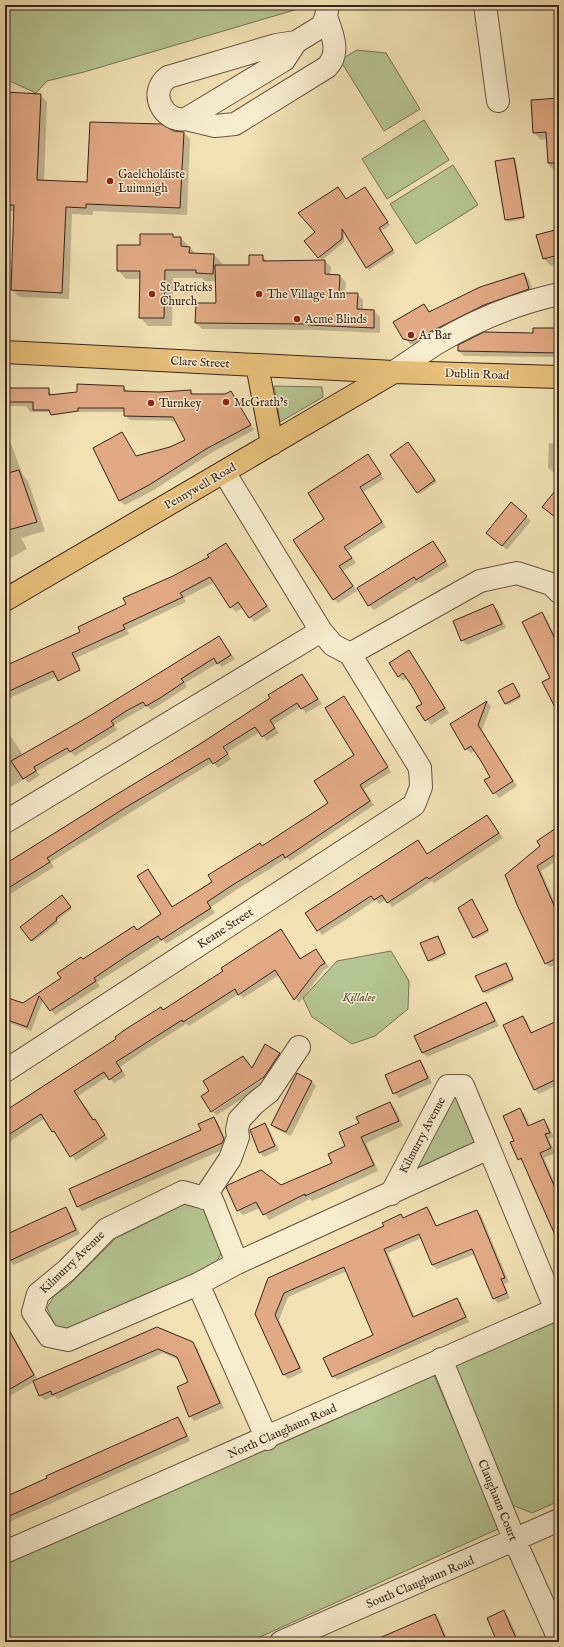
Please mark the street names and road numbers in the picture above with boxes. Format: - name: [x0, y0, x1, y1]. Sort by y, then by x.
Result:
- street label: Clare Street: [170, 353, 230, 372]
- street label: Dublin Road: [444, 366, 510, 383]
- street label: Pennywell Road: [162, 460, 239, 513]
- street label: Keane Street: [194, 905, 256, 952]
- street label: Kilmurry Avenue: [396, 1094, 449, 1176]
- street label: Kilmurry Avenue: [37, 1227, 108, 1297]
- street label: North Claughaun Road: [225, 1400, 340, 1462]
- street label: Claughaun Court: [474, 1457, 521, 1543]
- street label: South Claughaun Road: [364, 1553, 477, 1612]

